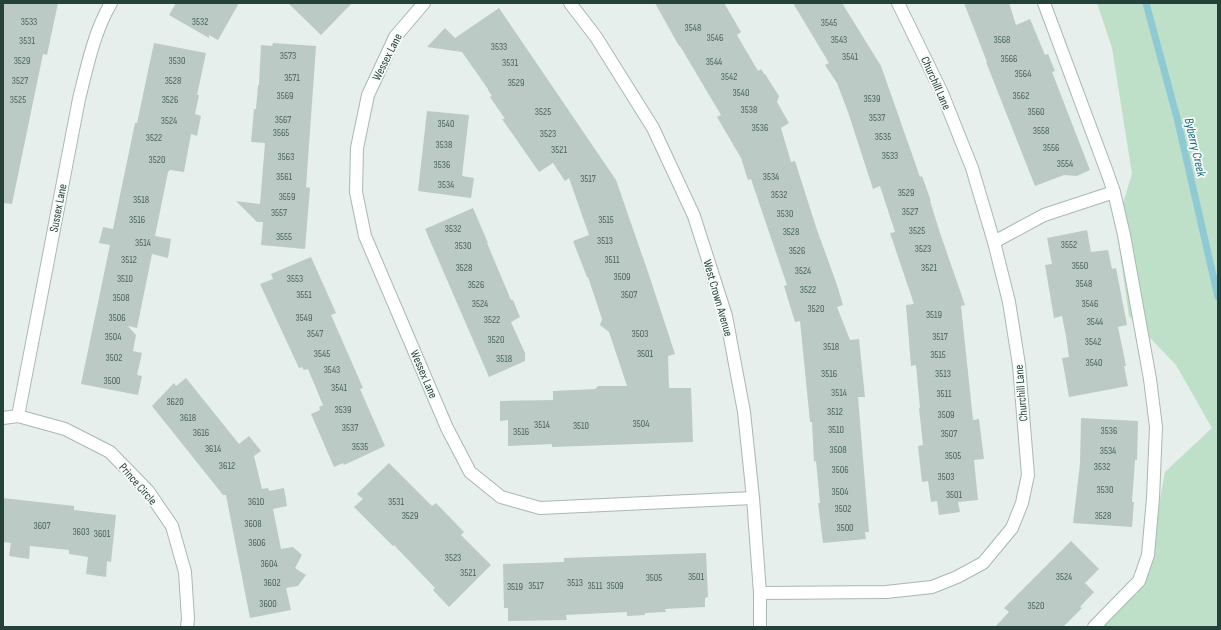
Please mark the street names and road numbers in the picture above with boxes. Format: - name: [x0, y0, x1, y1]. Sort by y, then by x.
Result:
- street label: Wessex Lane: [369, 31, 406, 83]
- street label: Churchill Lane: [917, 54, 954, 112]
- street label: Sussex Lane: [46, 183, 71, 233]
- street label: West Crown Avenue: [699, 258, 736, 339]
- street label: Wessex Lane: [407, 348, 440, 401]
- street label: Churchill Lane: [1012, 364, 1031, 422]
- street label: Prince Circle: [115, 460, 160, 508]

